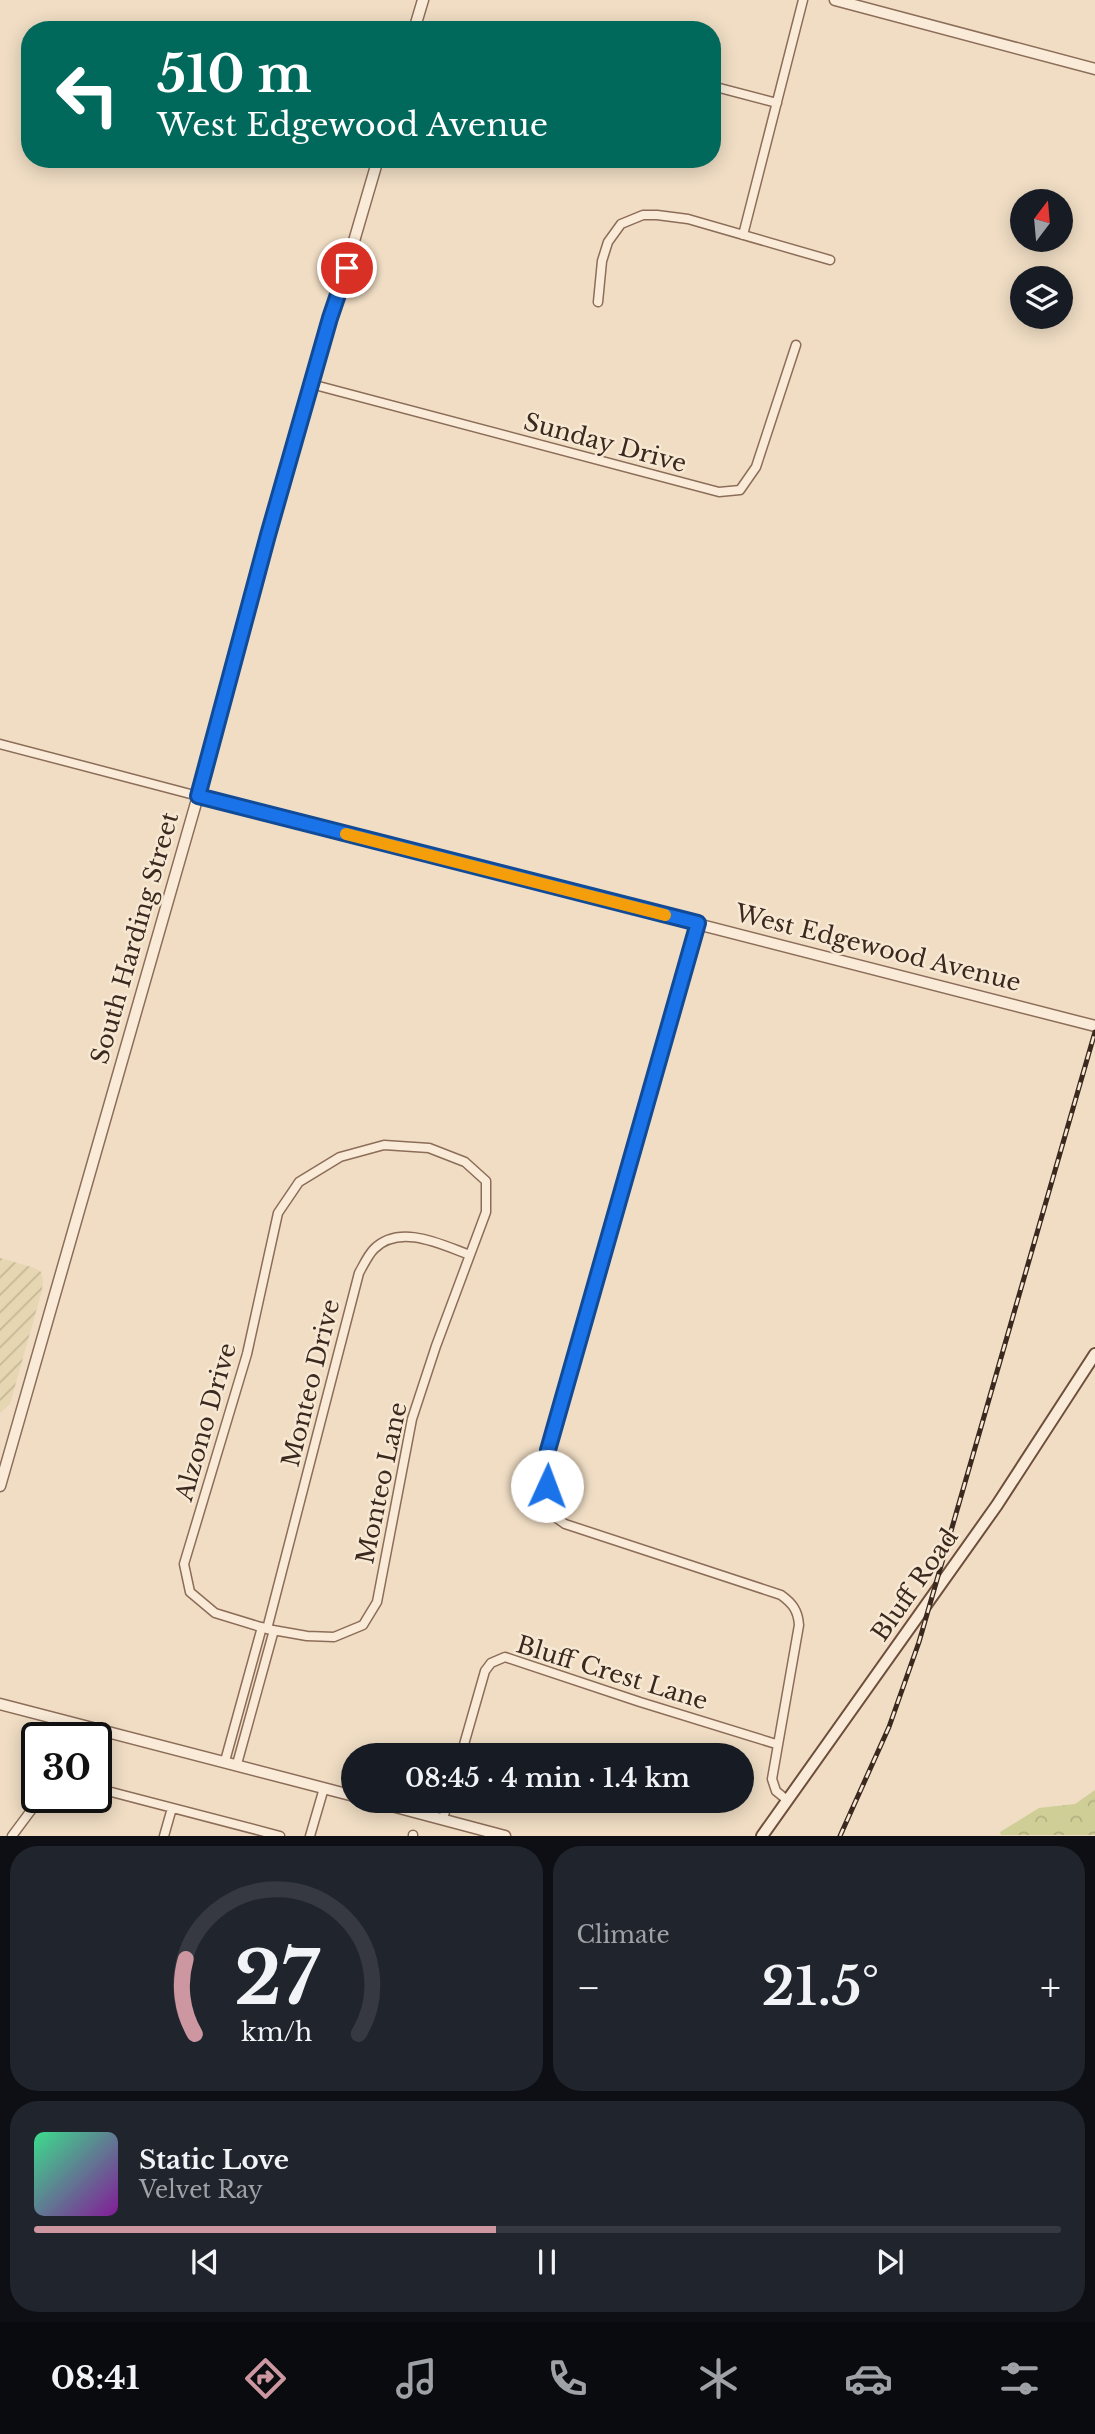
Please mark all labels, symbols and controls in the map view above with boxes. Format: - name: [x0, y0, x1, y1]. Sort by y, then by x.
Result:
- text: 510 m: [157, 44, 312, 105]
- icon: left: [42, 49, 133, 140]
- text: West Edgewood Avenue: [157, 105, 548, 145]
- north arrow: [1010, 189, 1073, 252]
- map controls: [1010, 189, 1073, 329]
- pin: [317, 238, 377, 298]
- icon: arrive: [328, 249, 366, 287]
- button: layers: [1010, 266, 1073, 329]
- street label: Sunday Drive: [521, 407, 690, 478]
- street label: South Harding Street: [85, 809, 184, 1067]
- street label: West Edgewood Avenue: [731, 898, 1024, 997]
- street label: Monteo Drive: [276, 1296, 345, 1470]
- street label: Alzono Drive: [169, 1339, 242, 1505]
- street label: Monteo Lane: [350, 1400, 413, 1566]
- position arrow: [510, 1449, 584, 1523]
- street label: Bluff Road: [865, 1523, 964, 1646]
- street label: Bluff Crest Lane: [513, 1630, 711, 1715]
- speed limit sign: 30: [21, 1722, 112, 1813]
- text: 08:45 · 4 min · 1.4 km: [405, 1762, 690, 1794]
- text: Climate: [577, 1921, 670, 1949]
- text: 27: [234, 1934, 320, 2025]
- text: 21.5°: [761, 1955, 879, 2019]
- text: −: [577, 1964, 601, 2011]
- text: +: [1040, 1964, 1061, 2011]
- text: km/h: [241, 2017, 312, 2048]
- text: Static Love: [139, 2144, 289, 2176]
- text: Velvet Ray: [139, 2176, 263, 2204]
- icon: previous: [186, 2243, 224, 2281]
- icon: pause: [528, 2243, 566, 2281]
- icon: next: [871, 2243, 909, 2281]
- icon: directions: [241, 2354, 290, 2403]
- icon: music: [392, 2354, 441, 2403]
- icon: phone: [543, 2354, 592, 2403]
- icon: climate: [694, 2354, 743, 2403]
- icon: car: [844, 2354, 893, 2403]
- icon: filters: [995, 2354, 1044, 2403]
- text: 08:41: [51, 2358, 140, 2398]

